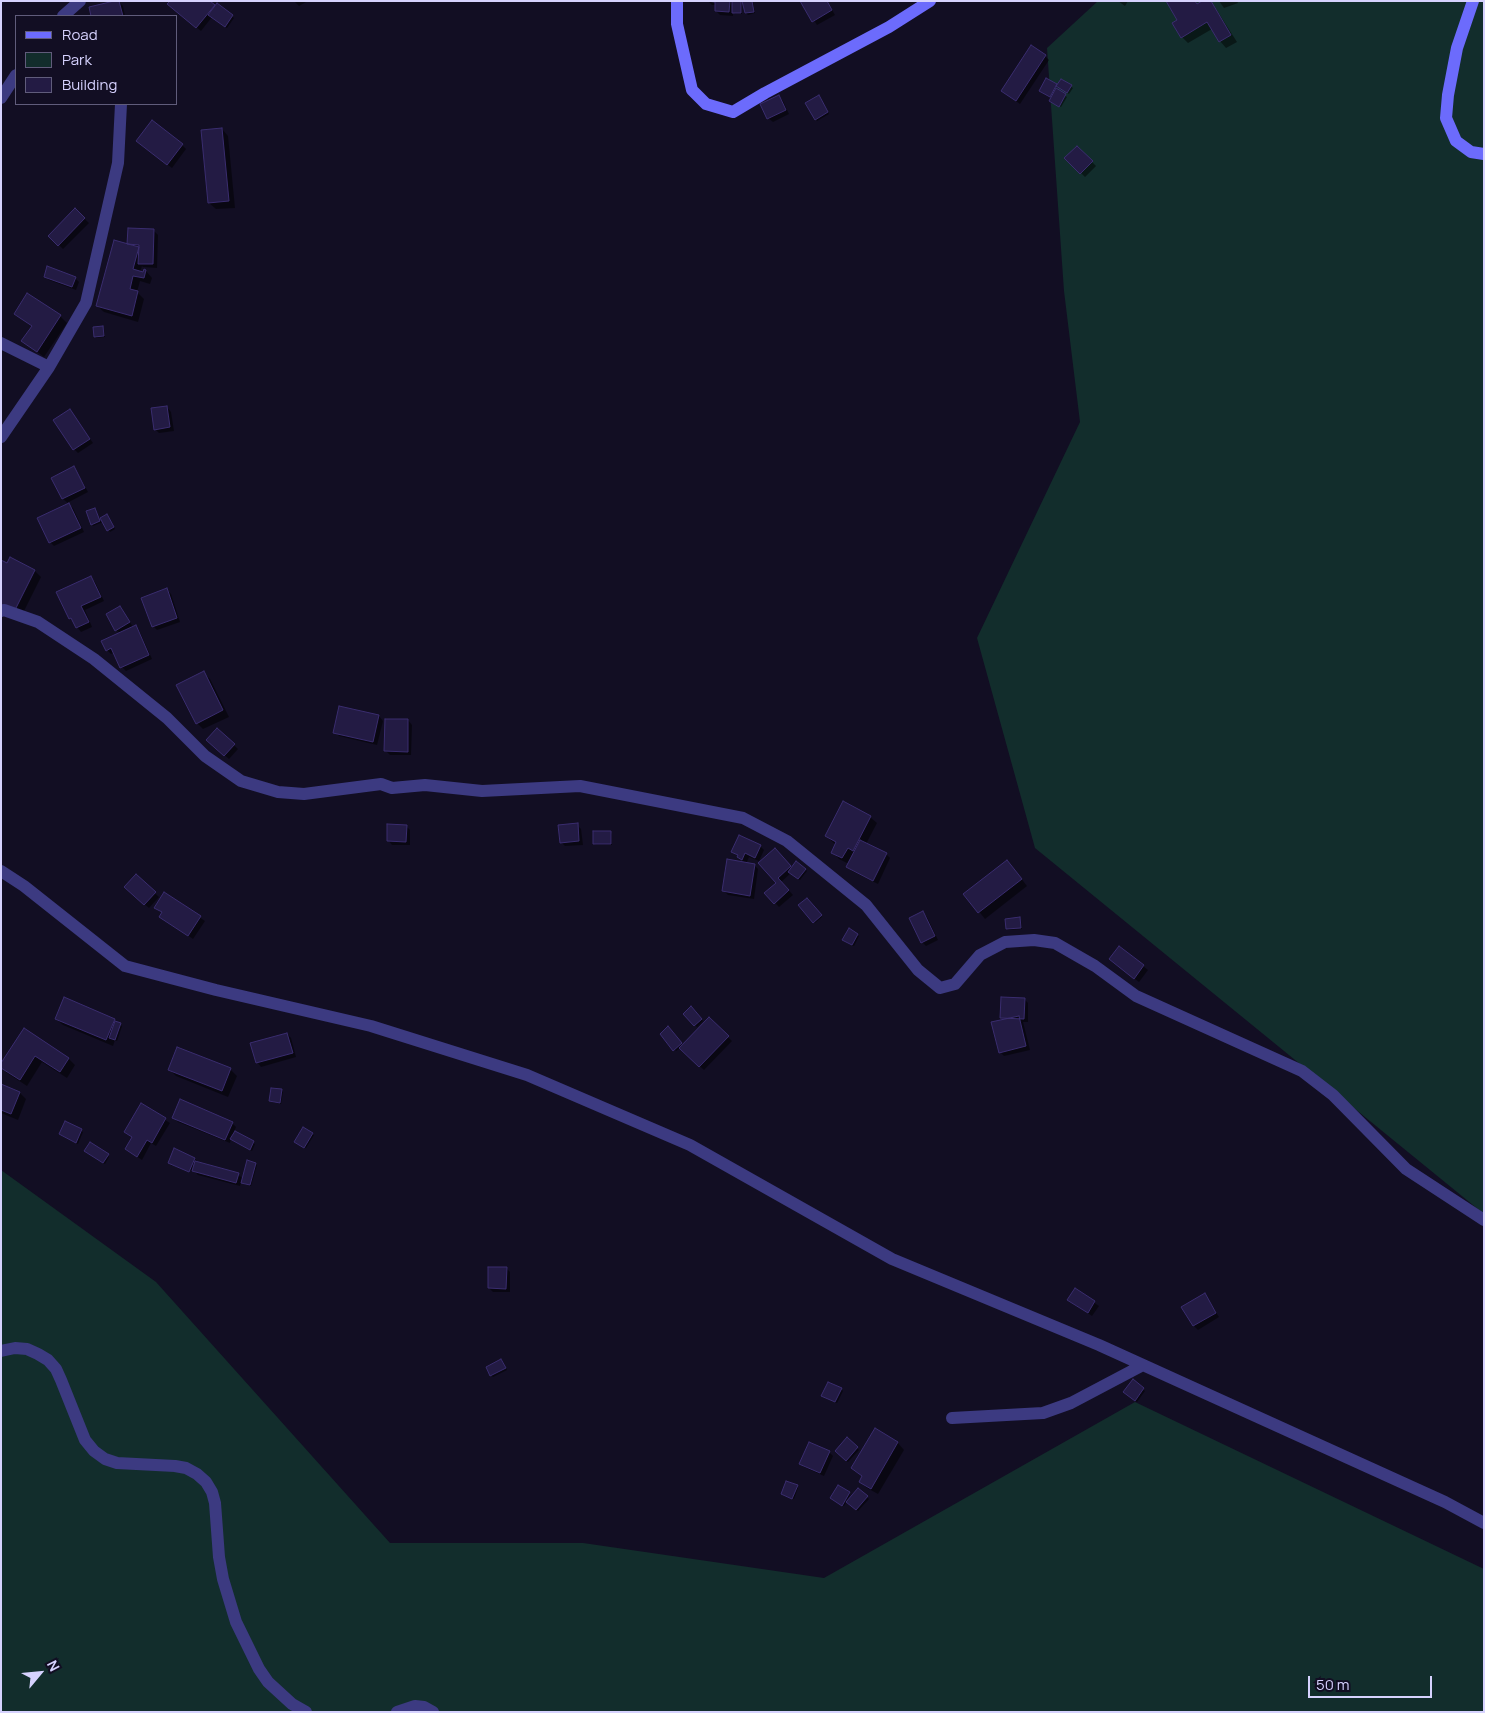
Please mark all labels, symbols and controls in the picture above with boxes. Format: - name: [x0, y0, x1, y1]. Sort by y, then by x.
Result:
- legend: [15, 15, 178, 105]
- text: Road: [62, 24, 98, 45]
- text: Park: [62, 49, 92, 70]
- text: Building: [62, 74, 117, 95]
- north arrow: [15, 1648, 65, 1698]
- text: N: [43, 1657, 64, 1675]
- scale bar: [1310, 1666, 1434, 1698]
- text: 50 m: [1316, 1674, 1350, 1695]

